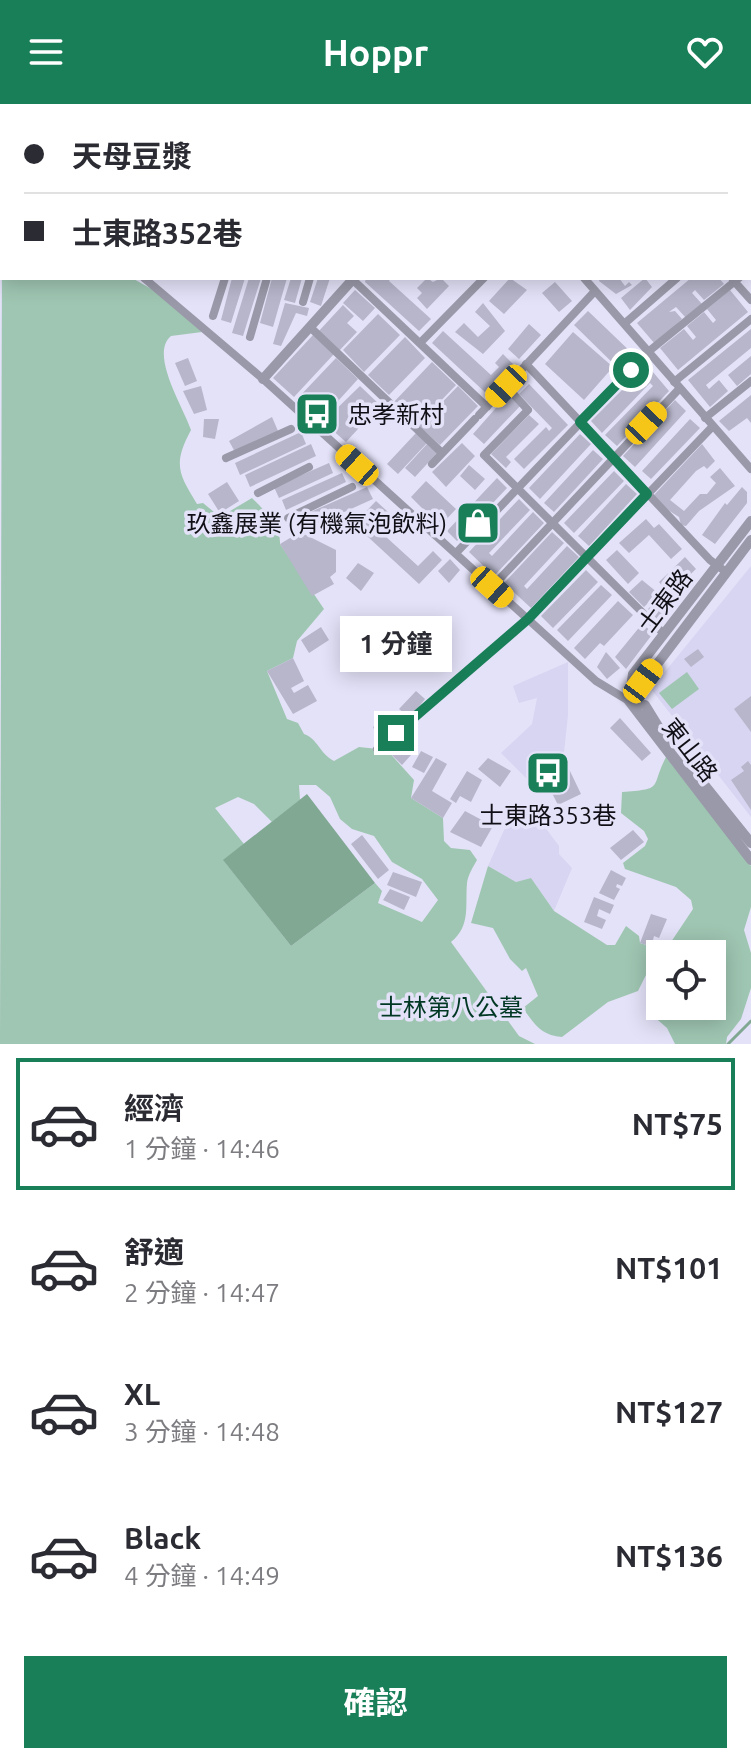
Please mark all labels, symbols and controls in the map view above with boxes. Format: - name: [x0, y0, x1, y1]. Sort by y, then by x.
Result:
- icon: menu: [24, 30, 68, 74]
- icon: heart: [683, 30, 727, 74]
- text: Hoppr: [323, 32, 428, 73]
- text: 天母豆漿: [72, 139, 192, 173]
- text: 士東路352巷: [72, 216, 243, 250]
- route start: [613, 352, 649, 388]
- car: [481, 360, 531, 412]
- bus stop icon: 忠孝新村: [293, 390, 341, 438]
- car: [621, 397, 671, 449]
- place label: 忠孝新村: [348, 401, 444, 428]
- car: [331, 440, 383, 490]
- shop icon: 玖鑫展業 (有機氣泡飲料): [454, 499, 502, 547]
- place label: 玖鑫展業 (有機氣泡飲料): [186, 510, 447, 537]
- car: [466, 562, 518, 612]
- street label: 士東路: [633, 564, 697, 638]
- callout: 1 分鐘: [340, 617, 452, 673]
- text: 1 分鐘: [360, 629, 432, 658]
- car: [619, 655, 667, 707]
- street label: 東山路: [657, 713, 723, 787]
- route end: [378, 715, 414, 751]
- bus stop icon: 士東路353巷: [524, 749, 572, 797]
- place label: 士東路353巷: [480, 802, 616, 829]
- map controls: [646, 940, 726, 1020]
- button: locate: [646, 940, 726, 1020]
- park label: 士林第八公墓: [379, 994, 523, 1021]
- icon: car: [28, 1088, 100, 1160]
- text: 經濟: [124, 1091, 184, 1125]
- text: NT$75: [632, 1107, 723, 1141]
- text: 1 分鐘 · 14:46: [124, 1134, 280, 1163]
- icon: car: [28, 1232, 100, 1304]
- text: 舒適: [124, 1235, 184, 1269]
- text: NT$101: [615, 1251, 723, 1285]
- text: 2 分鐘 · 14:47: [124, 1278, 280, 1307]
- icon: car: [28, 1376, 100, 1448]
- text: XL: [124, 1377, 160, 1411]
- text: NT$127: [615, 1395, 723, 1429]
- text: 3 分鐘 · 14:48: [124, 1417, 280, 1446]
- icon: car: [28, 1520, 100, 1592]
- text: Black: [124, 1521, 201, 1555]
- text: NT$136: [615, 1539, 723, 1573]
- text: 4 分鐘 · 14:49: [124, 1561, 280, 1590]
- button: 確認: [24, 1656, 727, 1748]

